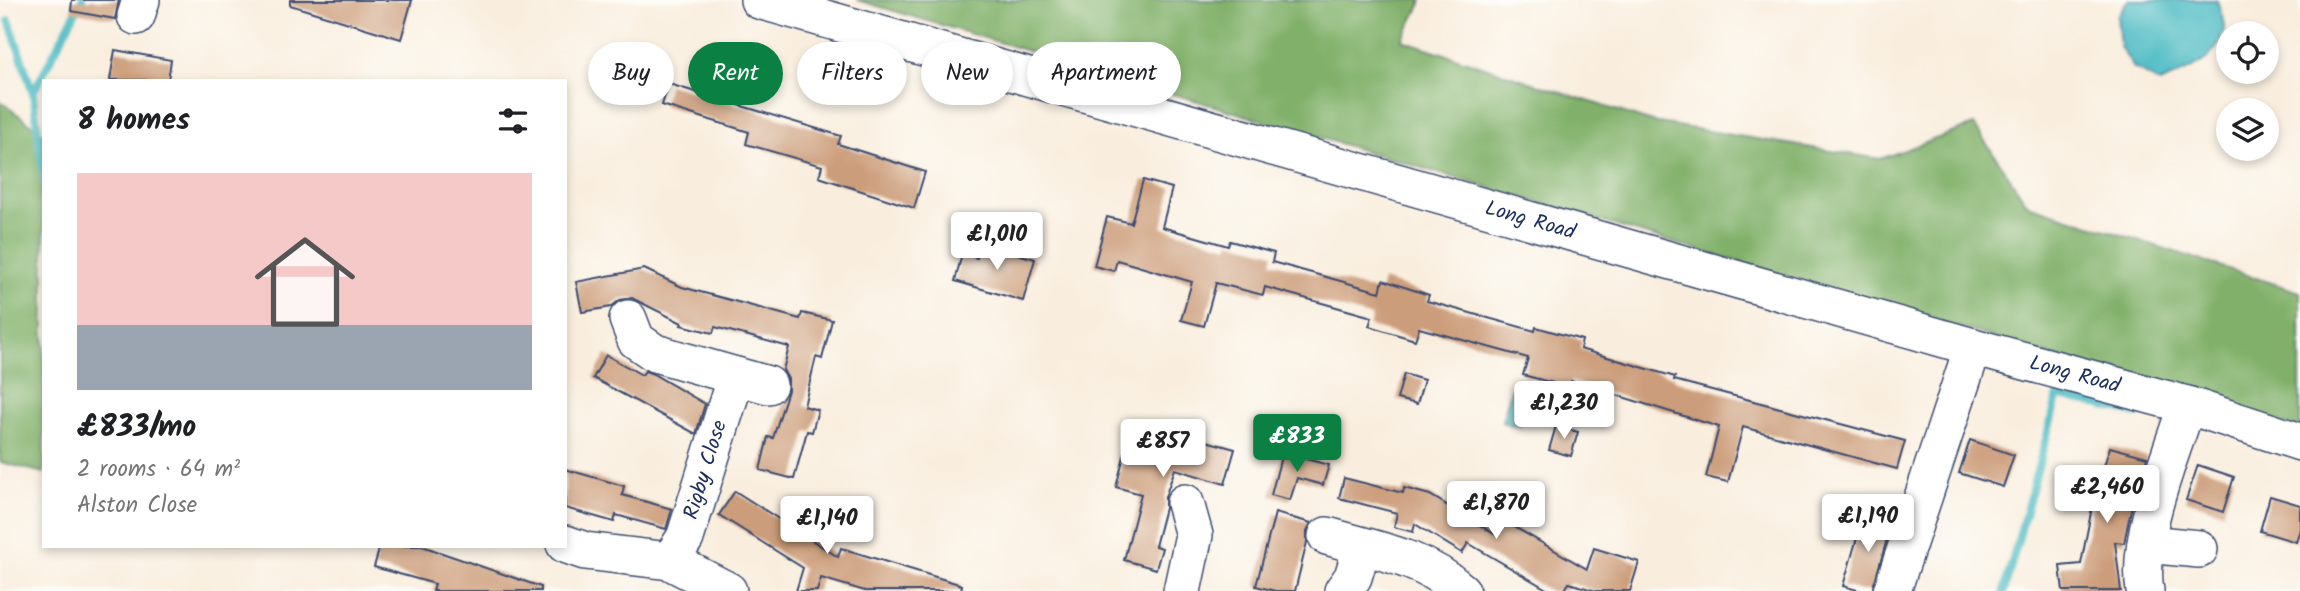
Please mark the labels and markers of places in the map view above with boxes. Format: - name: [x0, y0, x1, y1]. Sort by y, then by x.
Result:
- pin: £1,010: [940, 212, 1054, 272]
- pin: £1,230: [1507, 382, 1621, 441]
- pin: £833: [1256, 414, 1338, 474]
- pin: £857: [1122, 420, 1204, 479]
- pin: £2,460: [2050, 466, 2164, 525]
- pin: £1,870: [1439, 482, 1553, 541]
- pin: £1,190: [1811, 494, 1925, 554]
- pin: £1,140: [770, 496, 884, 556]

